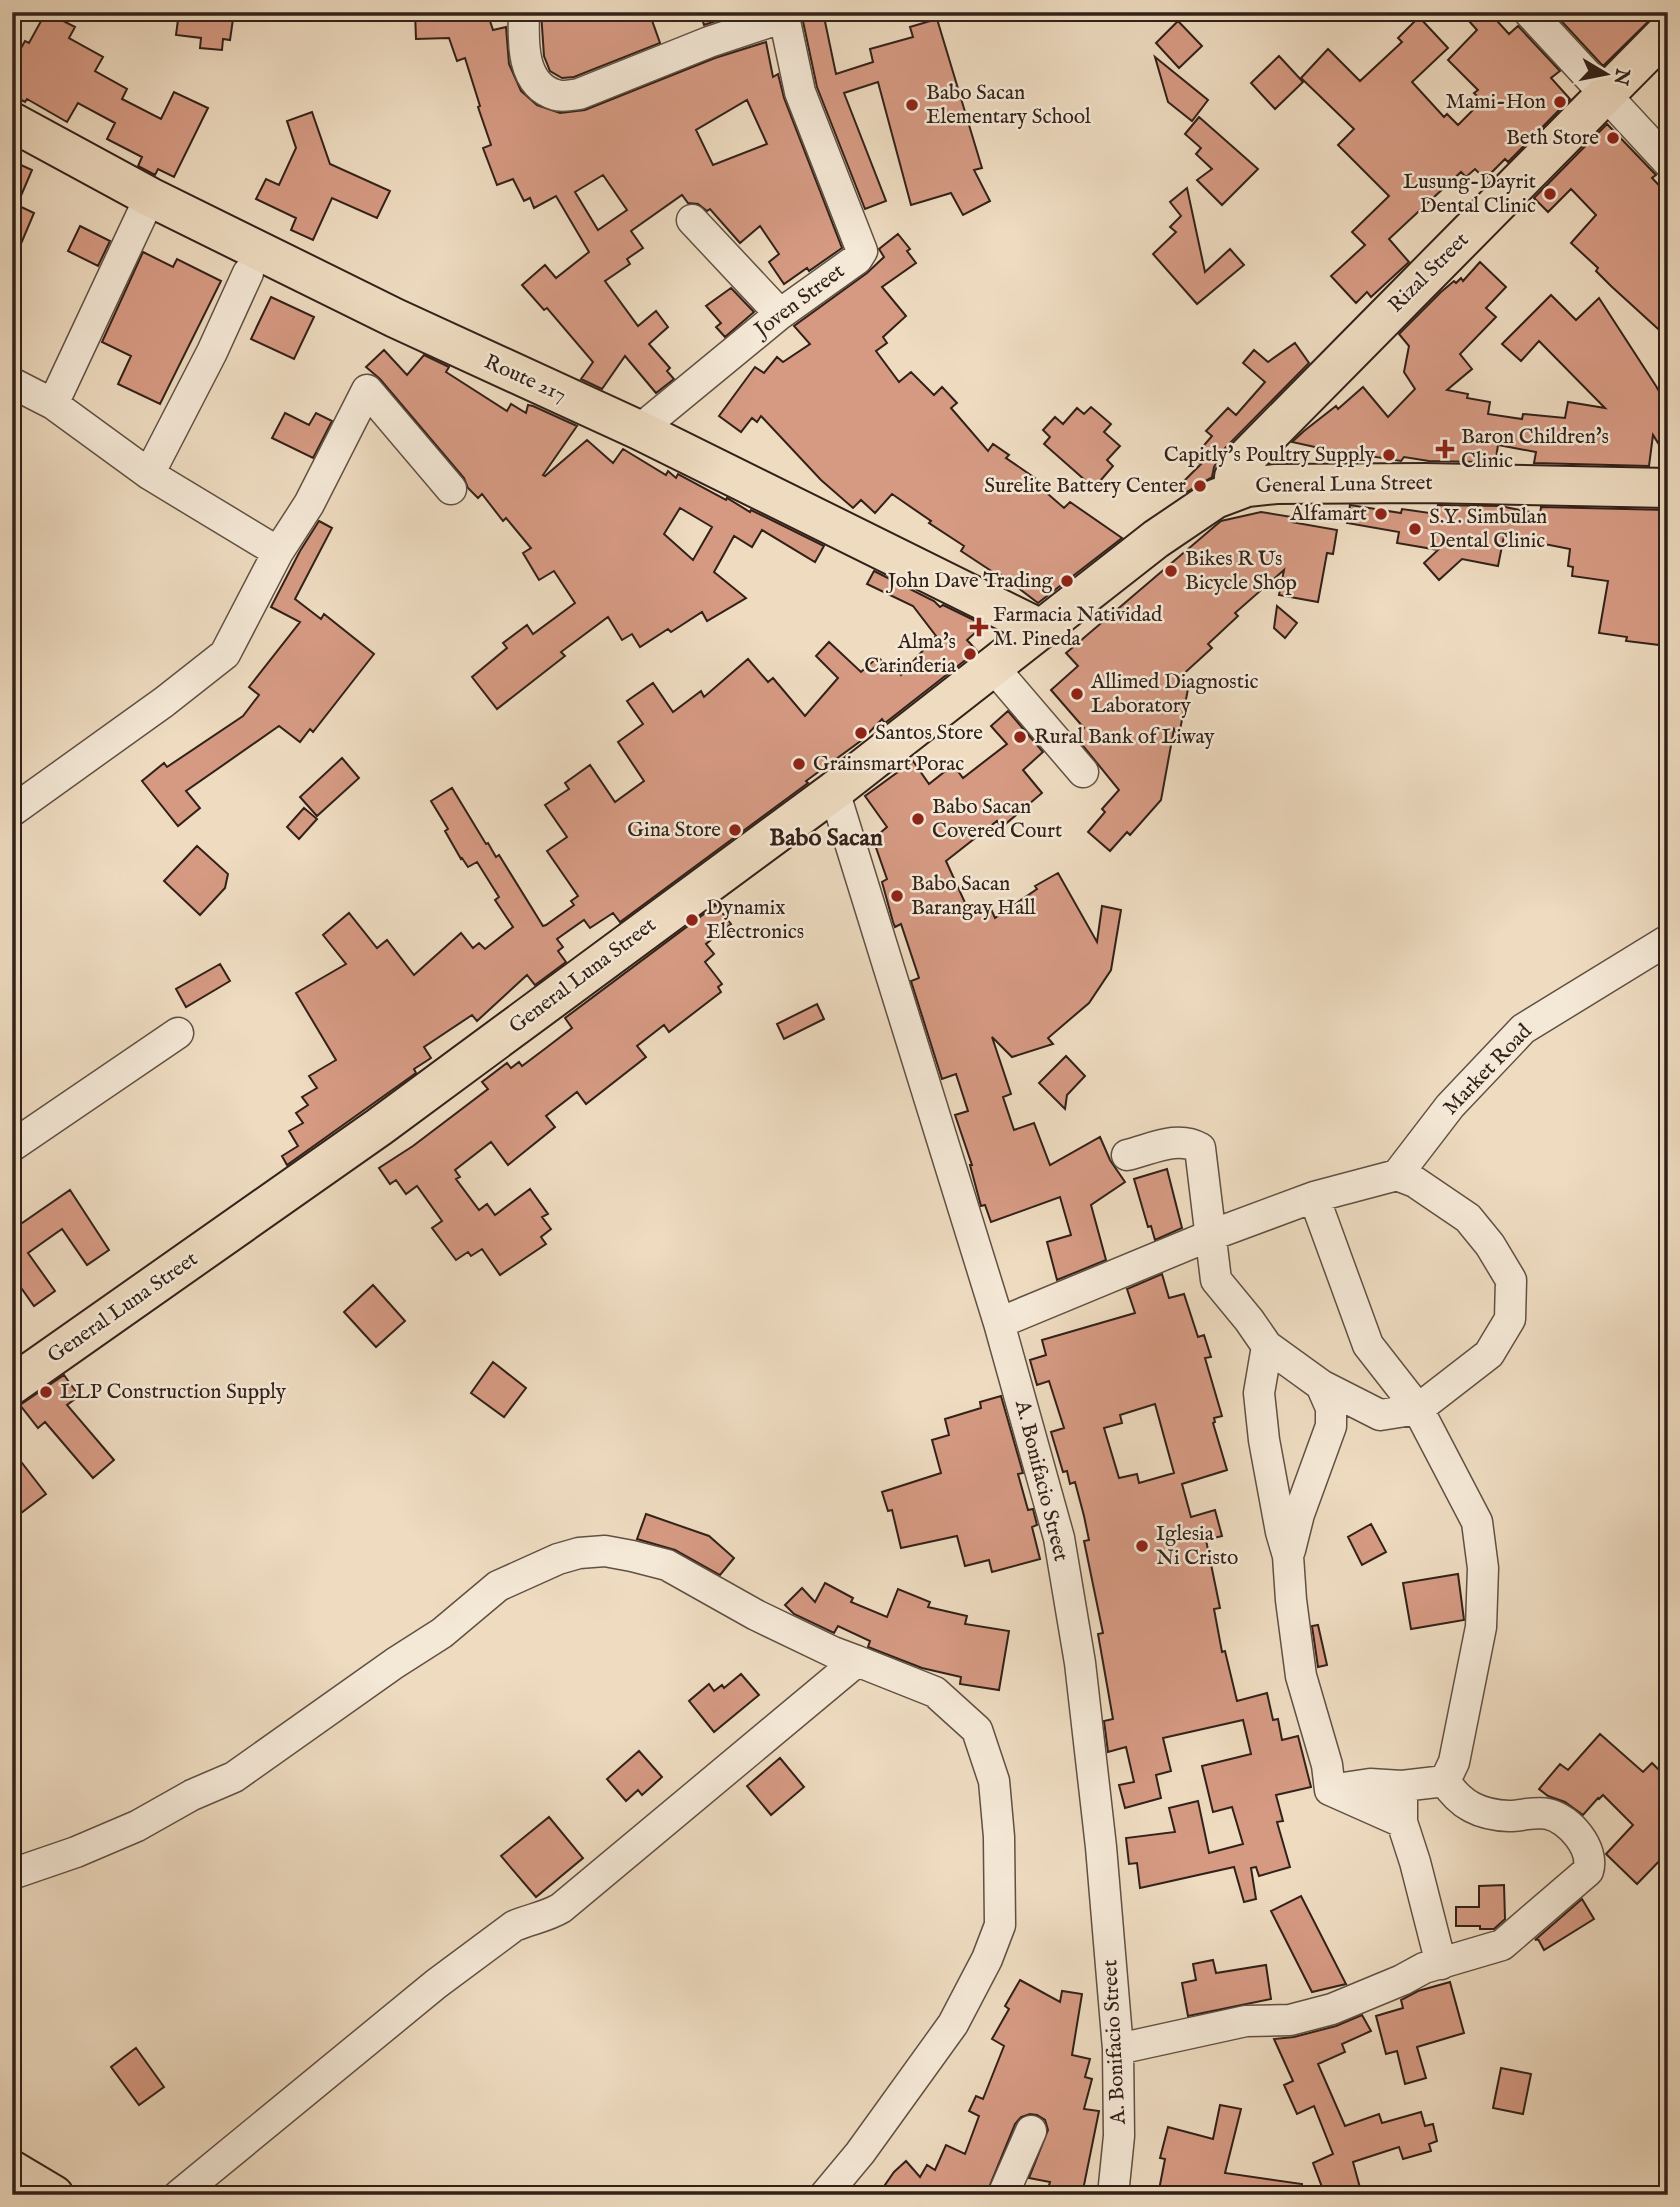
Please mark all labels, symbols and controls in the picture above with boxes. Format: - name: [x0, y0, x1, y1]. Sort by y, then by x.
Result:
- north arrow: [1572, 38, 1642, 108]
- text: N: [1607, 65, 1634, 87]
- place label: Babo Sacan Elementary School: [926, 80, 1091, 131]
- place label: Mami-Hon: [1445, 89, 1546, 116]
- marker: Mami-Hon: [1552, 94, 1568, 110]
- marker: Babo Sacan Elementary School: [904, 97, 920, 113]
- place label: Beth Store: [1506, 125, 1599, 152]
- marker: Beth Store: [1605, 130, 1621, 146]
- place label: Lusung-Dayrit Dental Clinic: [1403, 169, 1536, 220]
- marker: Lusung-Dayrit Dental Clinic: [1542, 186, 1558, 202]
- street label: Rizal Street: [1383, 227, 1475, 319]
- street label: Joven Street: [748, 258, 850, 345]
- street label: Route 217: [480, 349, 570, 409]
- place label: Baron Children's Clinic: [1461, 424, 1609, 475]
- marker: Baron Children's Clinic: [1435, 439, 1455, 459]
- place label: Capitly's Poultry Supply: [1164, 442, 1376, 469]
- marker: Capitly's Poultry Supply: [1381, 447, 1397, 463]
- street label: General Luna Street: [1255, 470, 1433, 500]
- place label: Surelite Battery Center: [984, 473, 1186, 500]
- marker: Surelite Battery Center: [1192, 478, 1208, 494]
- place label: Alfamart: [1289, 501, 1367, 528]
- place label: S.Y. Simbulan Dental Clinic: [1429, 504, 1547, 555]
- marker: Alfamart: [1373, 506, 1389, 522]
- marker: S.Y. Simbulan Dental Clinic: [1407, 521, 1423, 537]
- place label: Bikes R Us Bicycle Shop: [1185, 546, 1297, 597]
- marker: Bikes R Us Bicycle Shop: [1163, 563, 1179, 579]
- place label: John Dave Trading: [886, 568, 1054, 595]
- marker: John Dave Trading: [1059, 573, 1075, 589]
- place label: Farmacia Natividad M. Pineda: [993, 602, 1163, 653]
- marker: Farmacia Natividad M. Pineda: [971, 619, 987, 635]
- place label: Alma's Carinderia: [864, 629, 957, 680]
- marker: Alma's Carinderia: [962, 646, 978, 662]
- place label: Allimed Diagnostic Laboratory: [1090, 669, 1258, 720]
- marker: Allimed Diagnostic Laboratory: [1069, 686, 1085, 702]
- place label: Santos Store: [875, 720, 983, 747]
- place label: Rural Bank of Liway: [1034, 724, 1215, 751]
- marker: Santos Store: [853, 725, 869, 741]
- marker: Rural Bank of Liway: [1012, 729, 1028, 745]
- place label: Grainsmart Porac: [813, 751, 964, 778]
- marker: Grainsmart Porac: [791, 756, 807, 772]
- place label: Babo Sacan Covered Court: [932, 794, 1062, 845]
- marker: Babo Sacan Covered Court: [910, 811, 926, 827]
- place label: Gina Store: [627, 817, 721, 844]
- marker: Gina Store: [727, 822, 743, 838]
- district label: Babo Sacan: [769, 823, 883, 854]
- place label: Babo Sacan Barangay Hall: [911, 871, 1036, 922]
- marker: Babo Sacan Barangay Hall: [889, 888, 905, 904]
- place label: Dynamix Electronics: [706, 895, 804, 946]
- street label: General Luna Street: [504, 912, 662, 1040]
- marker: Dynamix Electronics: [684, 912, 700, 928]
- street label: Market Road: [1438, 1018, 1539, 1121]
- street label: General Luna Street: [43, 1246, 203, 1370]
- place label: LLP Construction Supply: [60, 1379, 287, 1406]
- marker: LLP Construction Supply: [38, 1384, 54, 1400]
- street label: A. Bonifacio Street: [1008, 1397, 1074, 1564]
- place label: Iglesia Ni Cristo: [1156, 1521, 1238, 1572]
- marker: Iglesia Ni Cristo: [1134, 1538, 1150, 1554]
- street label: A. Bonifacio Street: [1097, 1959, 1133, 2126]

